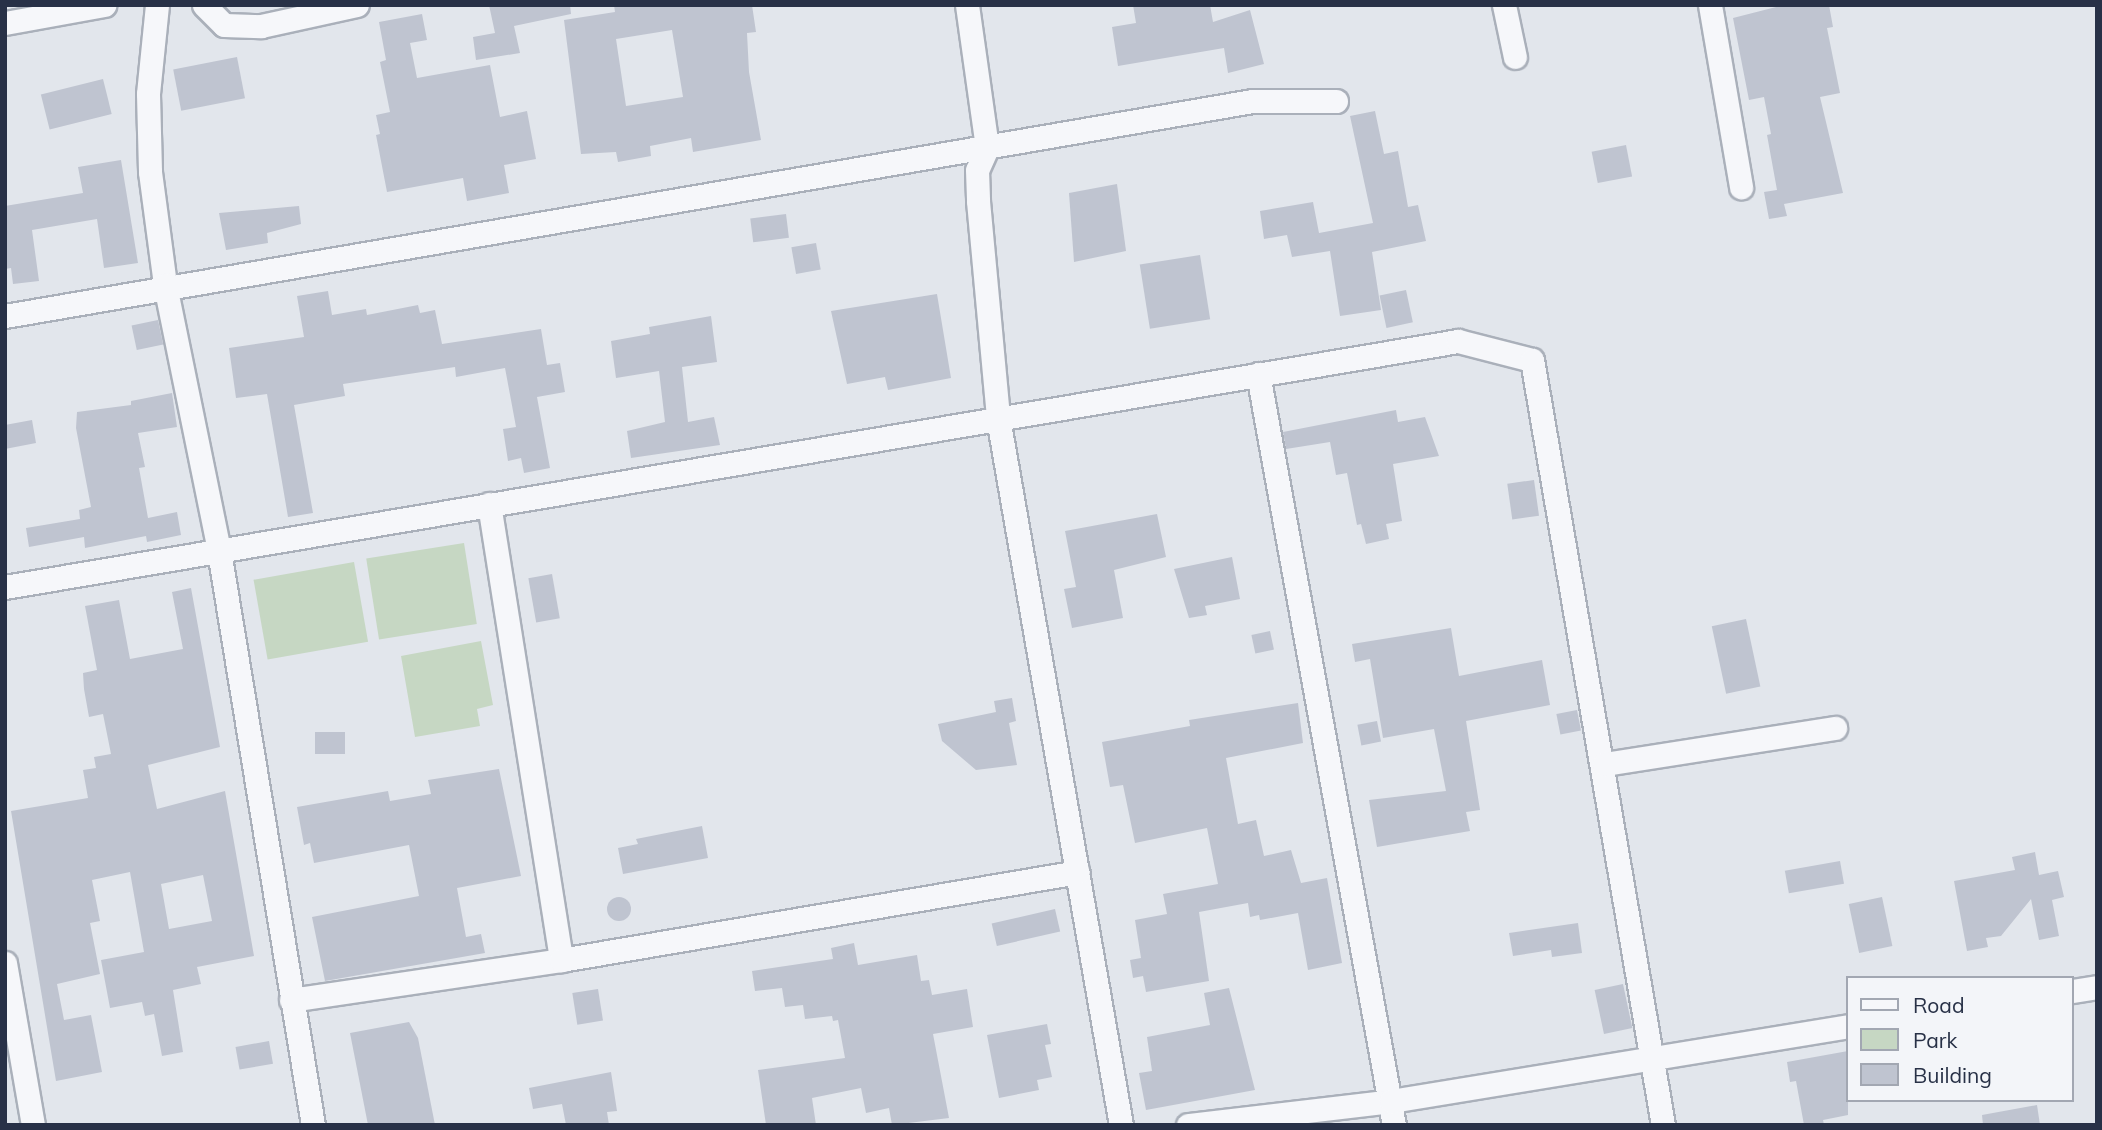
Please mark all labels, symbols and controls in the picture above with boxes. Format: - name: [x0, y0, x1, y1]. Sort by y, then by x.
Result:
- legend: [1846, 976, 2074, 1102]
- text: Road: [1913, 992, 1964, 1018]
- text: Park: [1913, 1027, 1957, 1053]
- text: Building: [1913, 1062, 1992, 1088]

